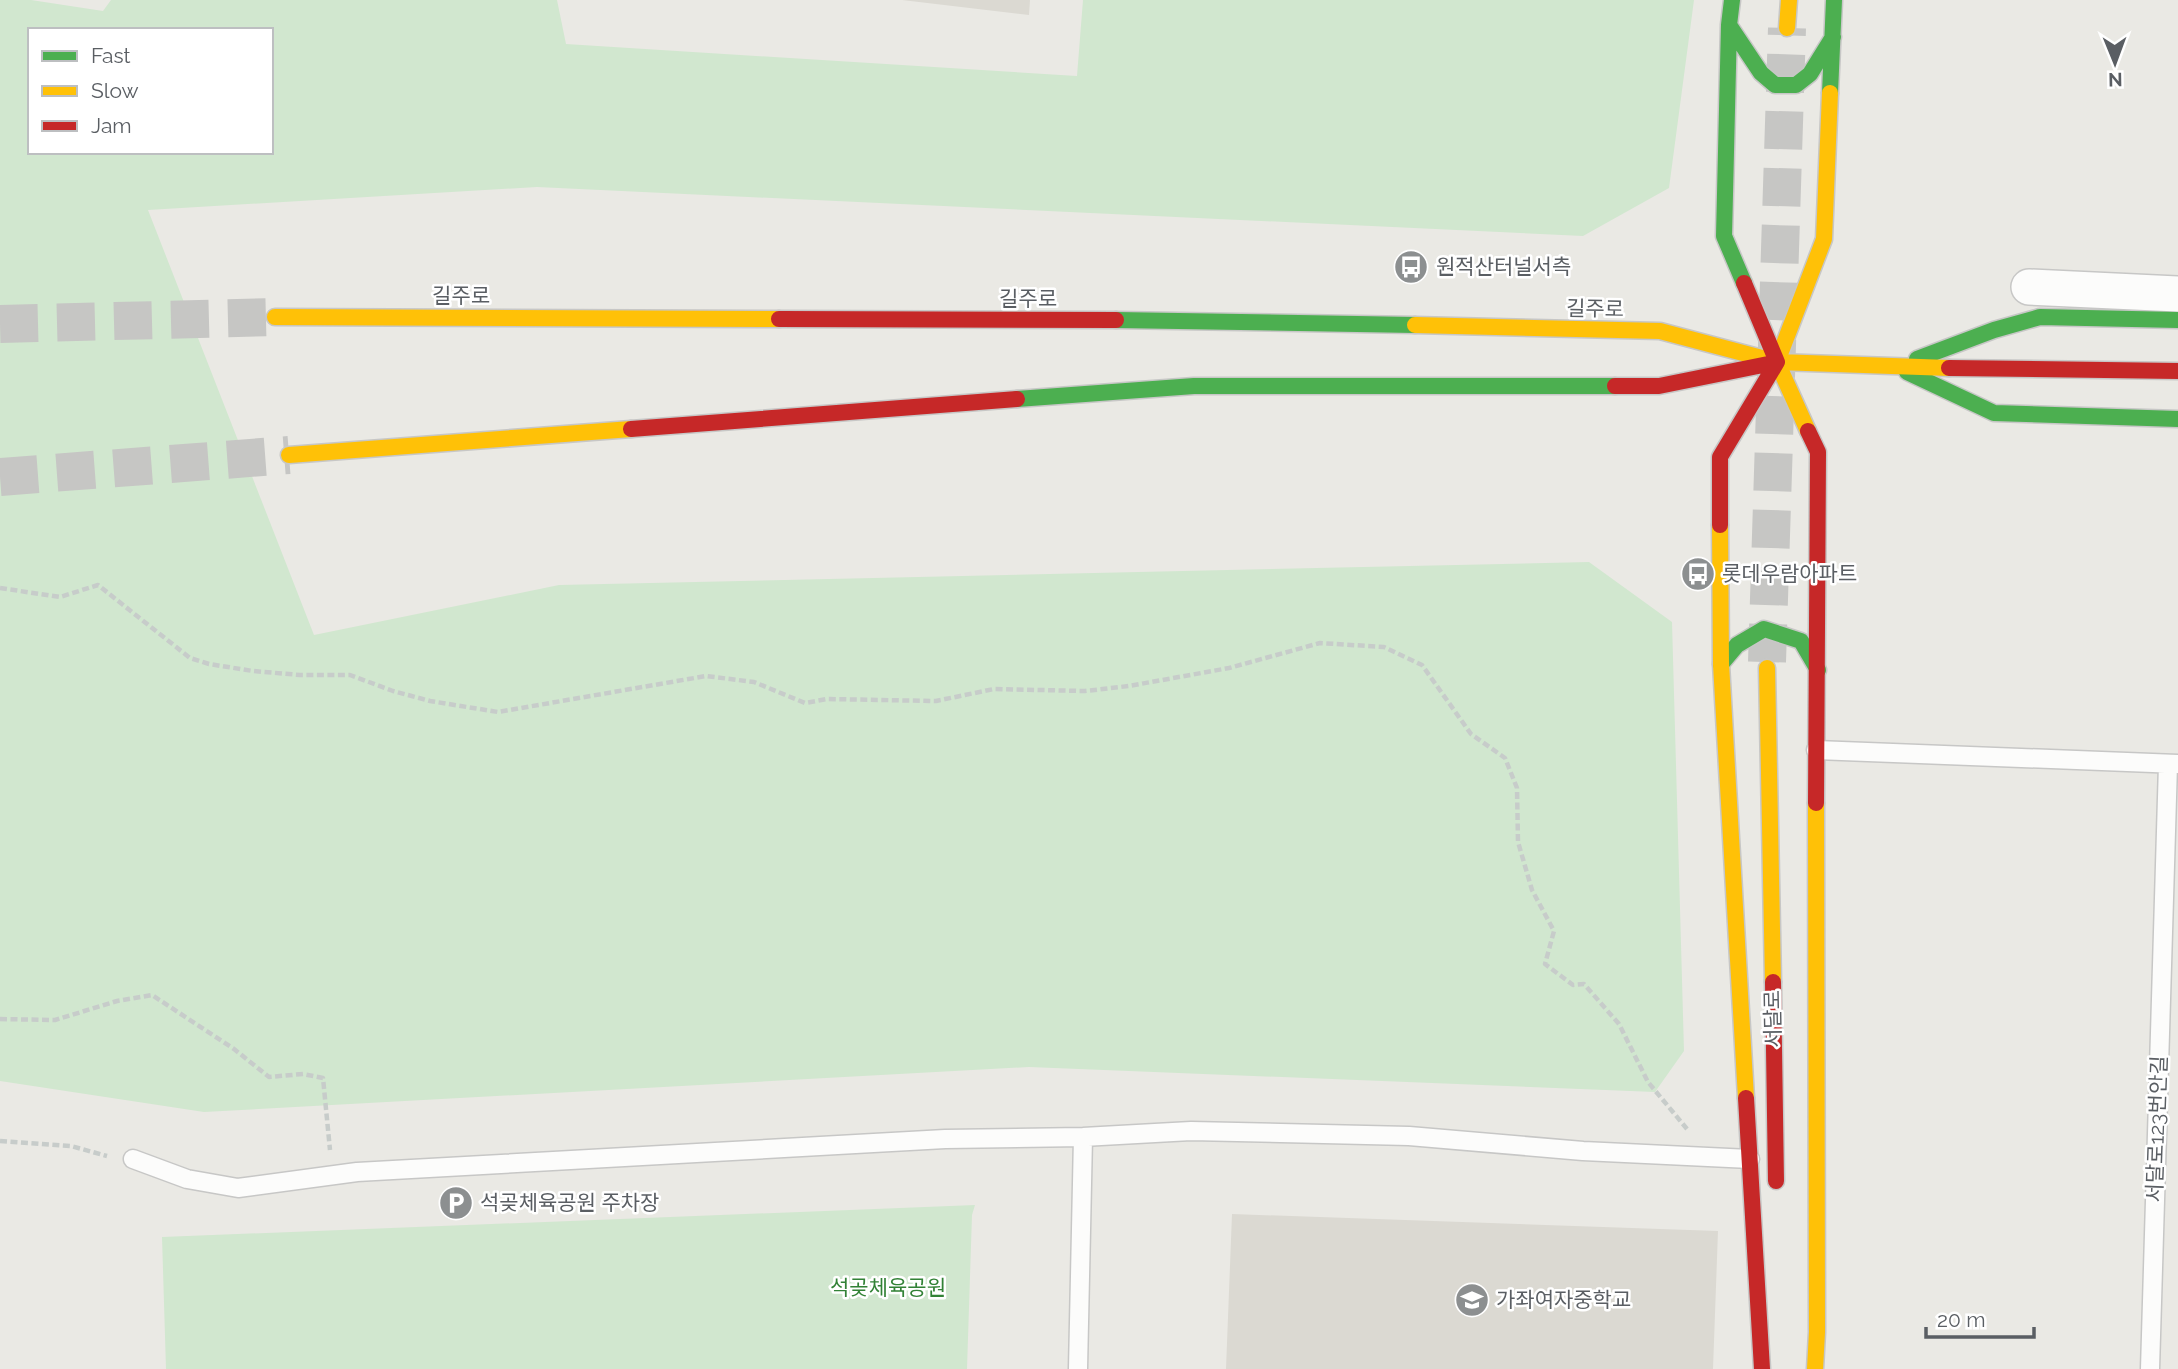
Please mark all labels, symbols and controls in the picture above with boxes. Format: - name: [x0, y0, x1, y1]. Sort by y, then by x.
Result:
- legend: [28, 28, 273, 154]
- north arrow: [2080, 28, 2150, 98]
- text: Fast: [91, 43, 131, 68]
- text: N: [2108, 69, 2123, 91]
- text: Slow: [91, 78, 139, 103]
- text: Jam: [91, 113, 132, 138]
- bus stop icon: 원적산터널서측: [1392, 248, 1430, 286]
- place label: 원적산터널서측: [1436, 254, 1571, 279]
- street label: 길주로: [432, 283, 490, 308]
- street label: 길주로: [999, 286, 1057, 311]
- street label: 길주로: [1566, 295, 1624, 322]
- bus stop icon: 롯데우람아파트: [1679, 555, 1717, 593]
- place label: 롯데우람아파트: [1722, 561, 1857, 586]
- street label: 서달로: [1759, 990, 1786, 1048]
- street label: 서달로123번안길: [2141, 1055, 2172, 1203]
- parking icon: 석곶체육공원 주차장: [437, 1184, 475, 1222]
- place label: 석곶체육공원 주차장: [480, 1190, 659, 1215]
- park label: 석곶체육공원: [830, 1275, 946, 1300]
- school or university icon: 가좌여자중학교: [1453, 1281, 1491, 1319]
- place label: 가좌여자중학교: [1496, 1287, 1631, 1312]
- scale bar: [1926, 1296, 2035, 1340]
- text: 20 m: [1937, 1307, 1985, 1332]

